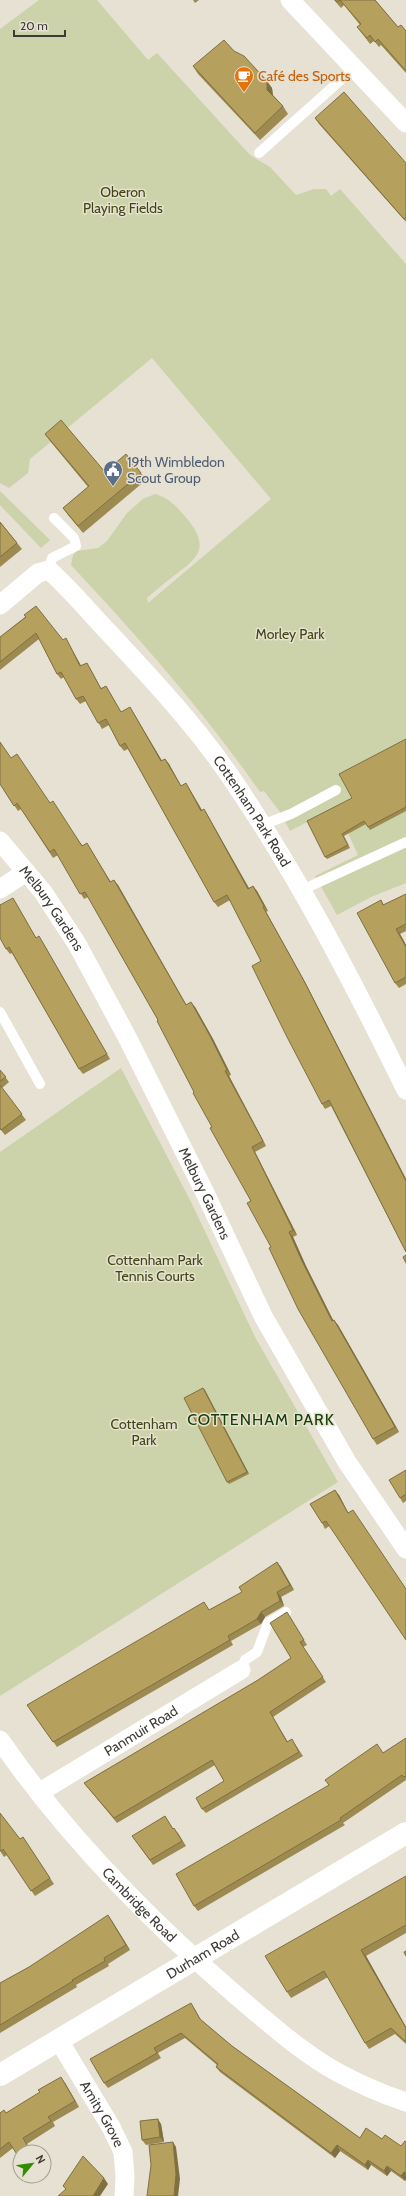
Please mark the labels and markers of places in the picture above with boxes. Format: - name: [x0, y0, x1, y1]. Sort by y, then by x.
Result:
- cafe icon: Café des Sports: [233, 65, 255, 93]
- place label: Café des Sports: [258, 67, 351, 85]
- place label: 19th Wimbledon Scout Group: [127, 453, 225, 487]
- public building icon: 19th Wimbledon Scout Group: [102, 459, 124, 487]

